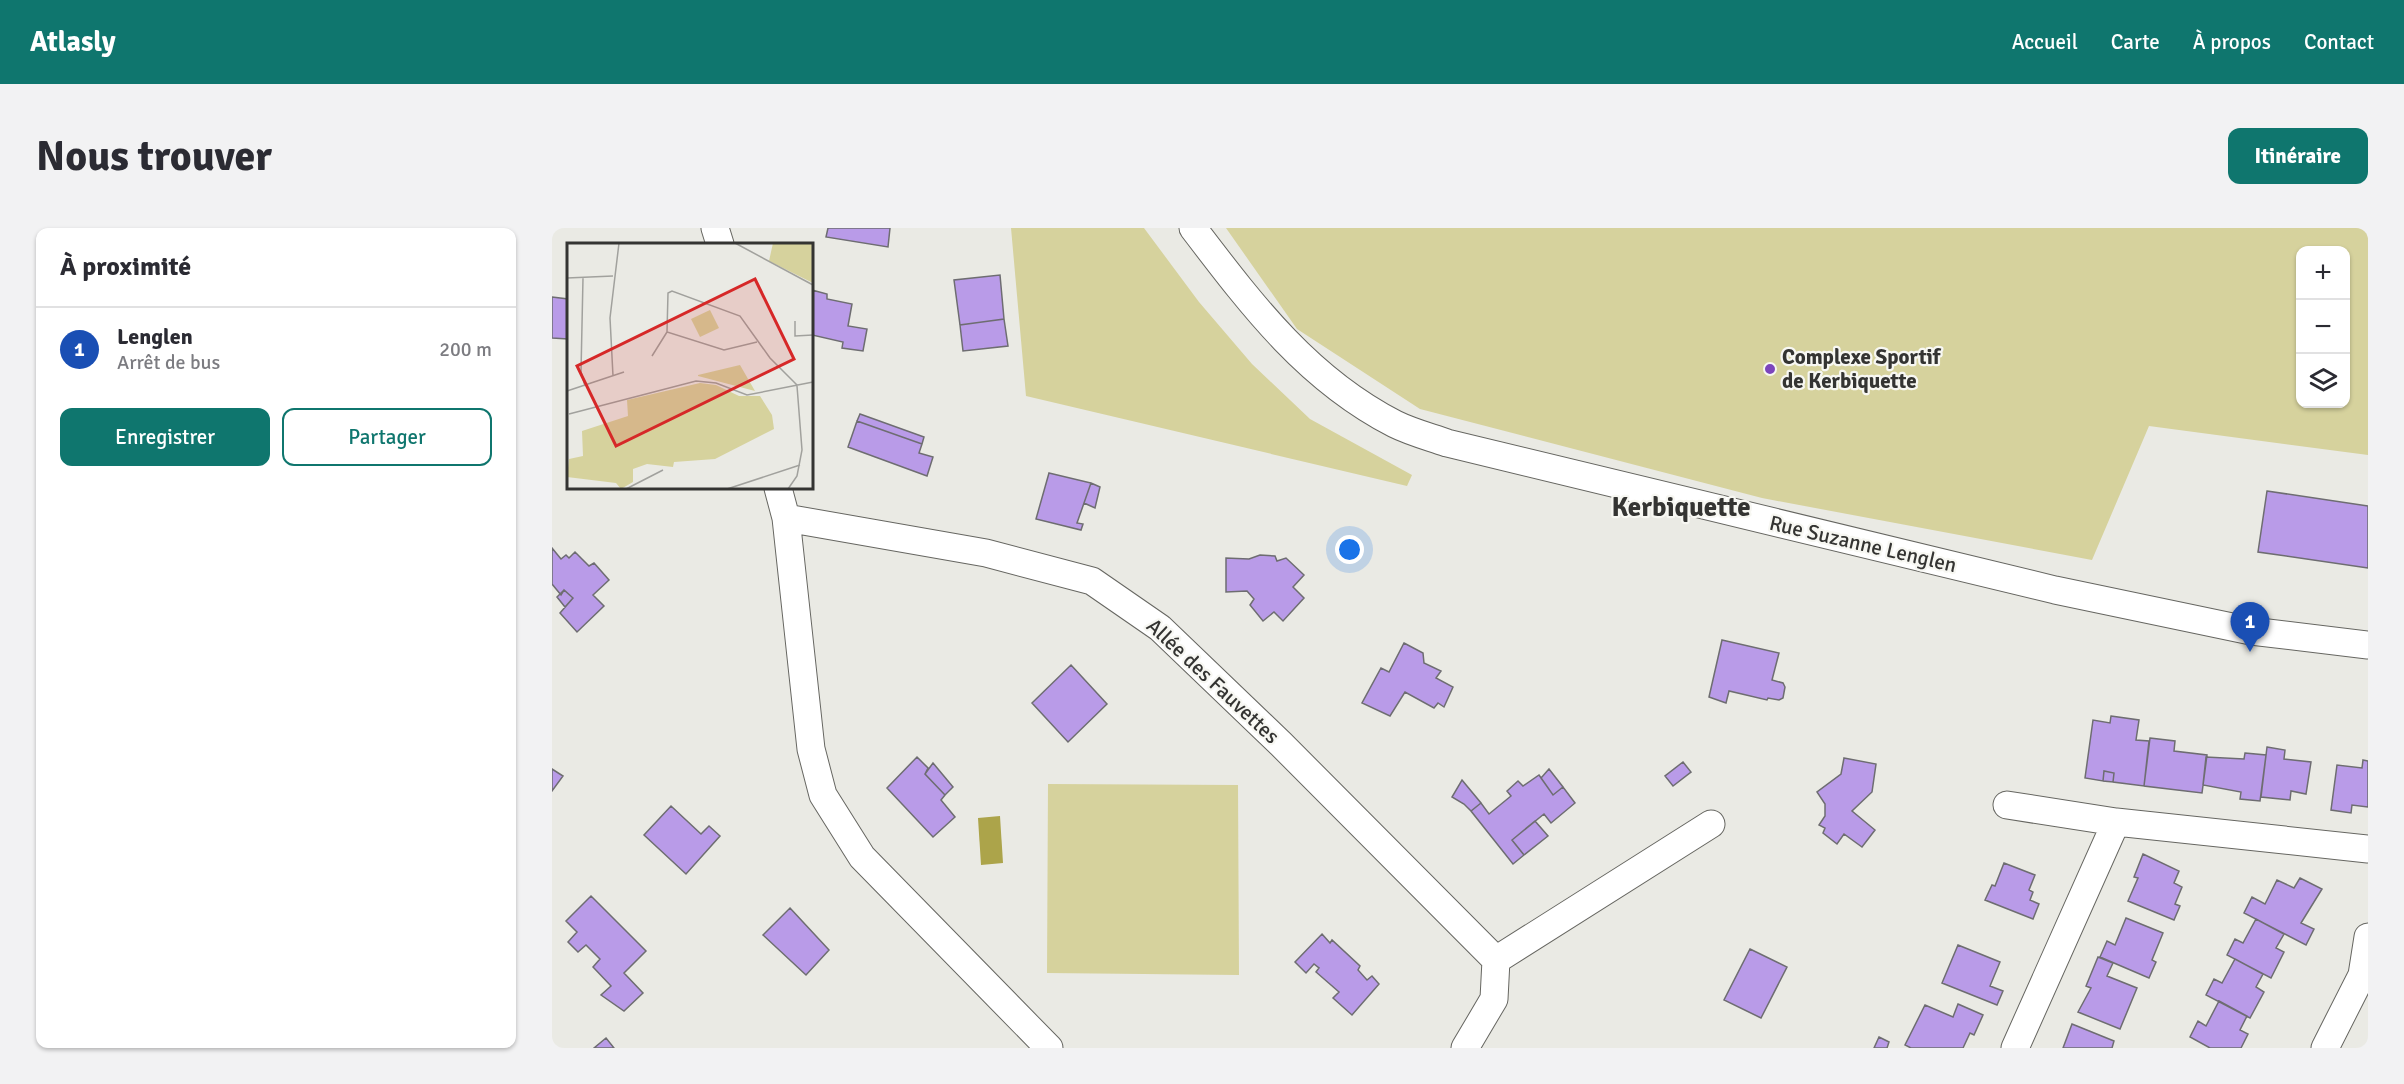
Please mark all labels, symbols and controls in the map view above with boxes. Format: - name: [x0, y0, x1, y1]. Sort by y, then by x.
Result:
- text: Atlasly: [30, 25, 116, 59]
- text: Accueil: [2012, 29, 2078, 55]
- text: Carte: [2111, 29, 2160, 55]
- text: À propos: [2193, 29, 2271, 55]
- text: Contact: [2304, 29, 2374, 55]
- button: Itinéraire: [2228, 128, 2368, 184]
- text: Nous trouver: [36, 131, 272, 182]
- inset map: [567, 243, 813, 489]
- map controls: [2296, 246, 2350, 408]
- button: +: [2296, 246, 2350, 300]
- text: À proximité: [60, 251, 191, 283]
- button: −: [2296, 300, 2350, 354]
- text: Lenglen: [117, 323, 193, 350]
- text: 1: [74, 337, 85, 362]
- text: 200 m: [439, 337, 492, 362]
- place label: Complexe Sportif de Kerbiquette: [1782, 344, 1942, 394]
- text: Arrêt de bus: [117, 350, 220, 375]
- button: layers: [2296, 354, 2350, 408]
- marker: Complexe Sportif de Kerbiquette: [1763, 362, 1777, 376]
- button: Enregistrer: [60, 408, 270, 466]
- button: Partager: [282, 408, 492, 466]
- district label: Kerbiquette: [1611, 491, 1751, 524]
- street label: Rue Suzanne Lenglen: [1767, 510, 1959, 578]
- your location: [1335, 535, 1364, 564]
- pin: 1: [2230, 602, 2270, 652]
- street label: Allée des Fauvettes: [1141, 613, 1285, 749]

